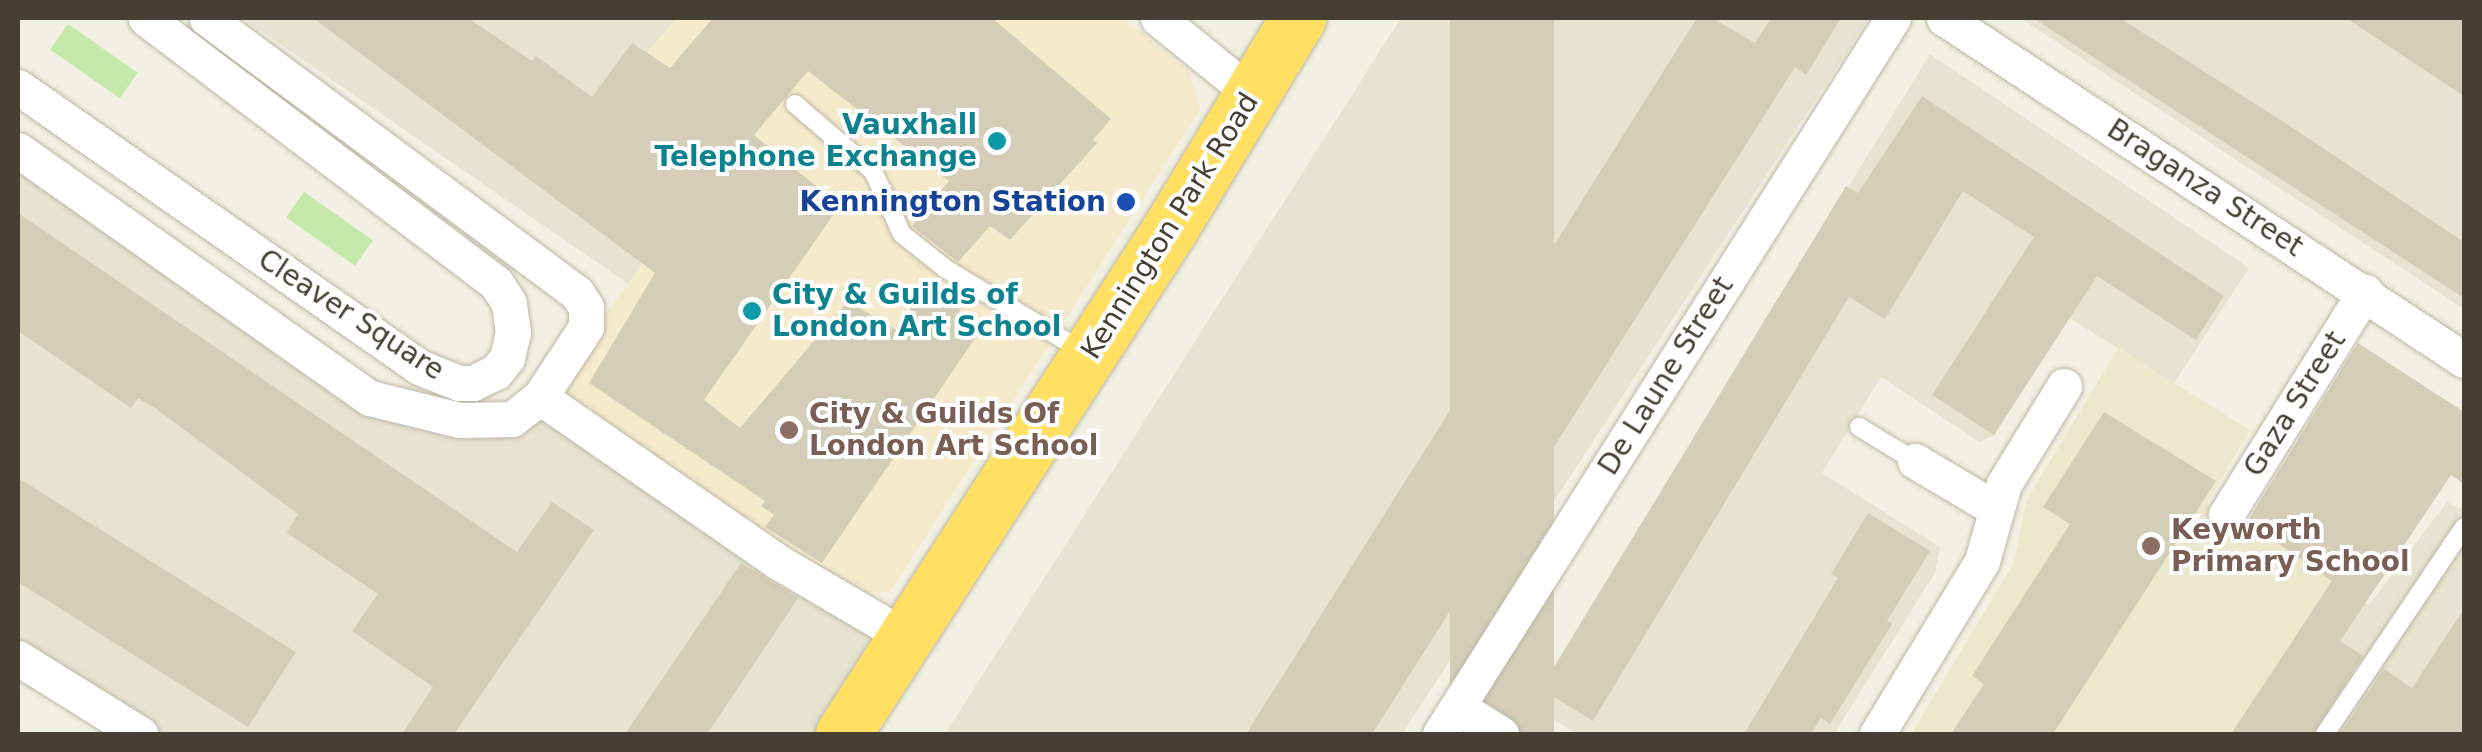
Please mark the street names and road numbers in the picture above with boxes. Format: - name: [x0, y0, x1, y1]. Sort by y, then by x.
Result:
- street label: Kennington Park Road: [1074, 87, 1266, 365]
- street label: Braganza Street: [2101, 112, 2309, 264]
- street label: Cleaver Square: [252, 242, 450, 388]
- street label: De Laune Street: [1592, 271, 1740, 481]
- street label: Gaza Street: [2237, 325, 2353, 483]

